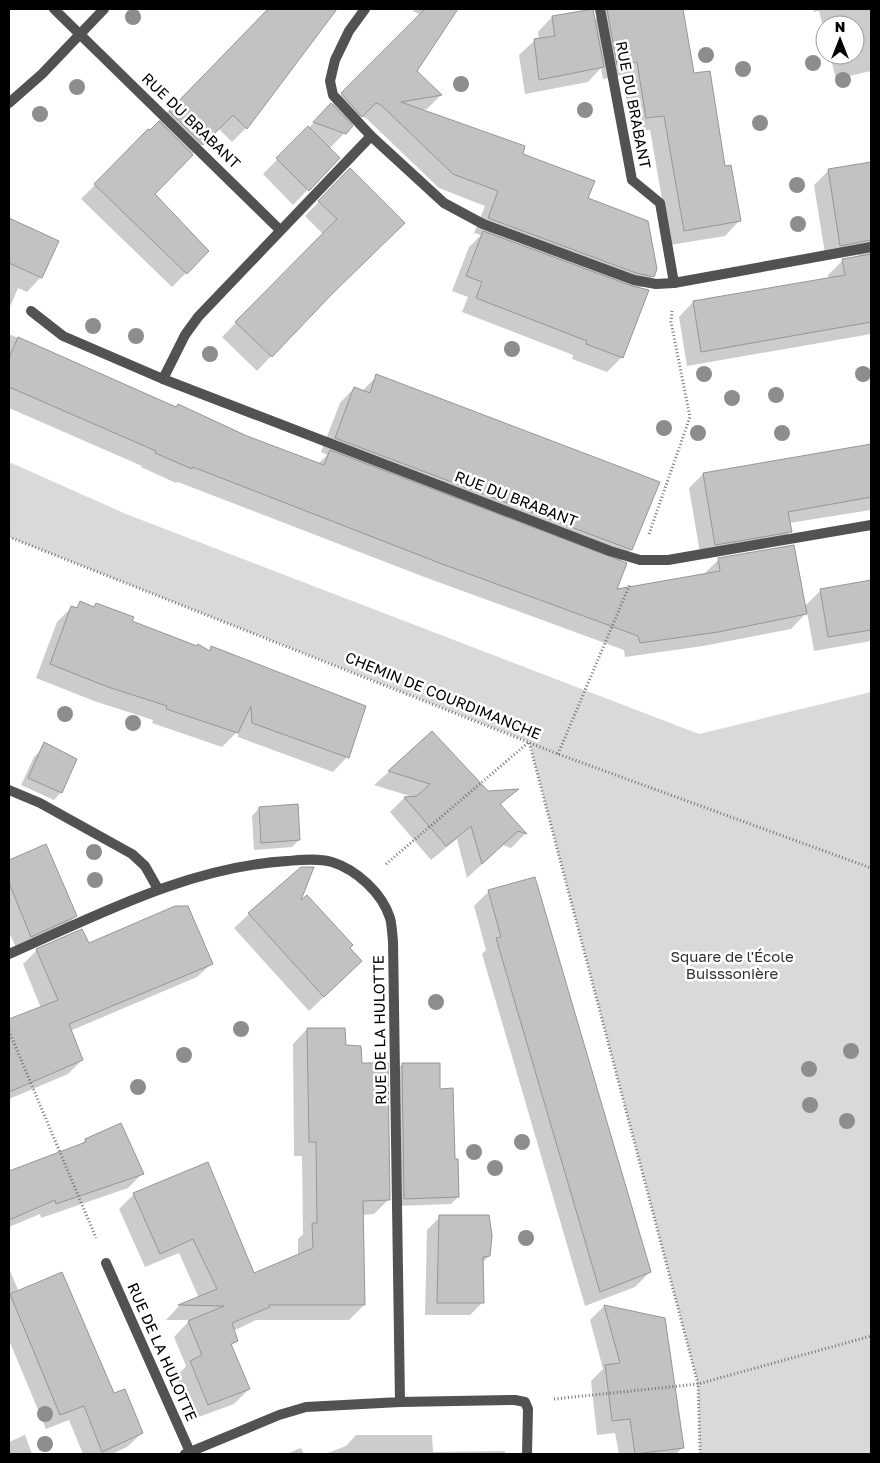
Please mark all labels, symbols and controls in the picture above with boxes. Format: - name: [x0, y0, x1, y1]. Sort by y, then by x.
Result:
- north arrow: [815, 15, 865, 65]
- text: N: [835, 18, 845, 35]
- street label: RUE DU BRABANT: [613, 39, 655, 170]
- street label: RUE DU BRABANT: [139, 69, 245, 172]
- street label: RUE DU BRABANT: [452, 466, 580, 530]
- street label: CHEMIN DE COURDIMANCHE: [343, 647, 544, 743]
- park label: Square de l'École Buisssonière: [670, 947, 794, 982]
- street label: RUE DE LA HULOTTE: [369, 955, 389, 1105]
- street label: RUE DE LA HULOTTE: [124, 1280, 202, 1424]

